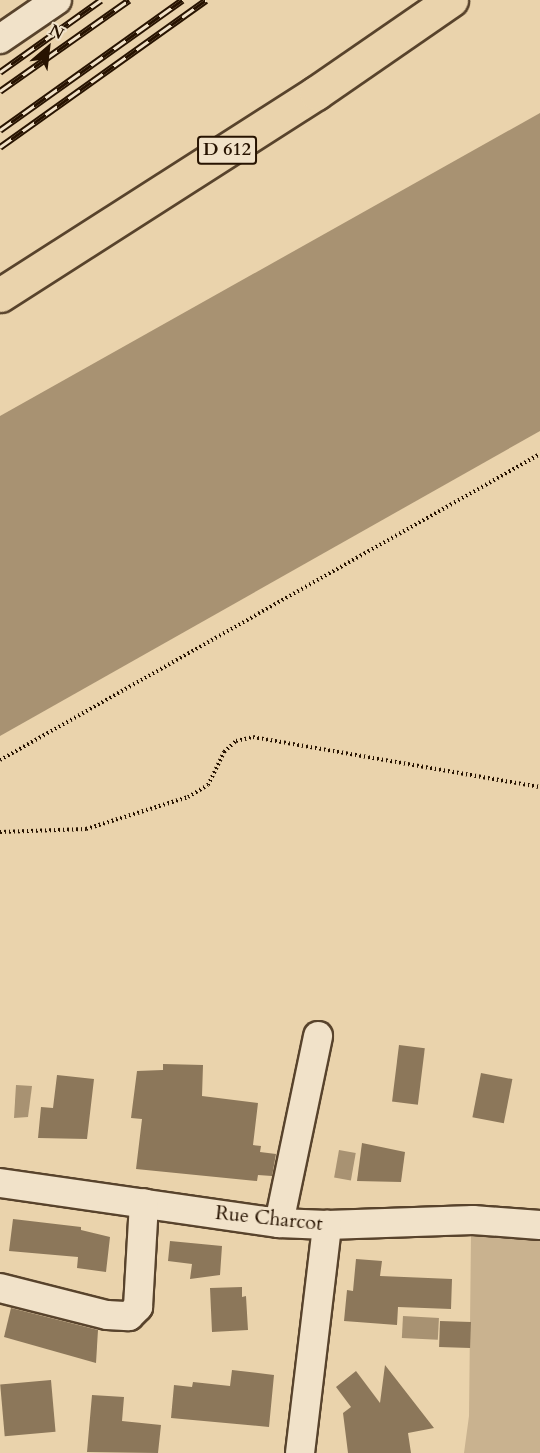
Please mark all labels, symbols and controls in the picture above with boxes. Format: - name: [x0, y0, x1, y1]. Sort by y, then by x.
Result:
- north arrow: [18, 18, 78, 78]
- text: N: [45, 19, 68, 45]
- road number: D 612: [197, 135, 257, 165]
- street label: Rue Charcot: [214, 1200, 324, 1236]

